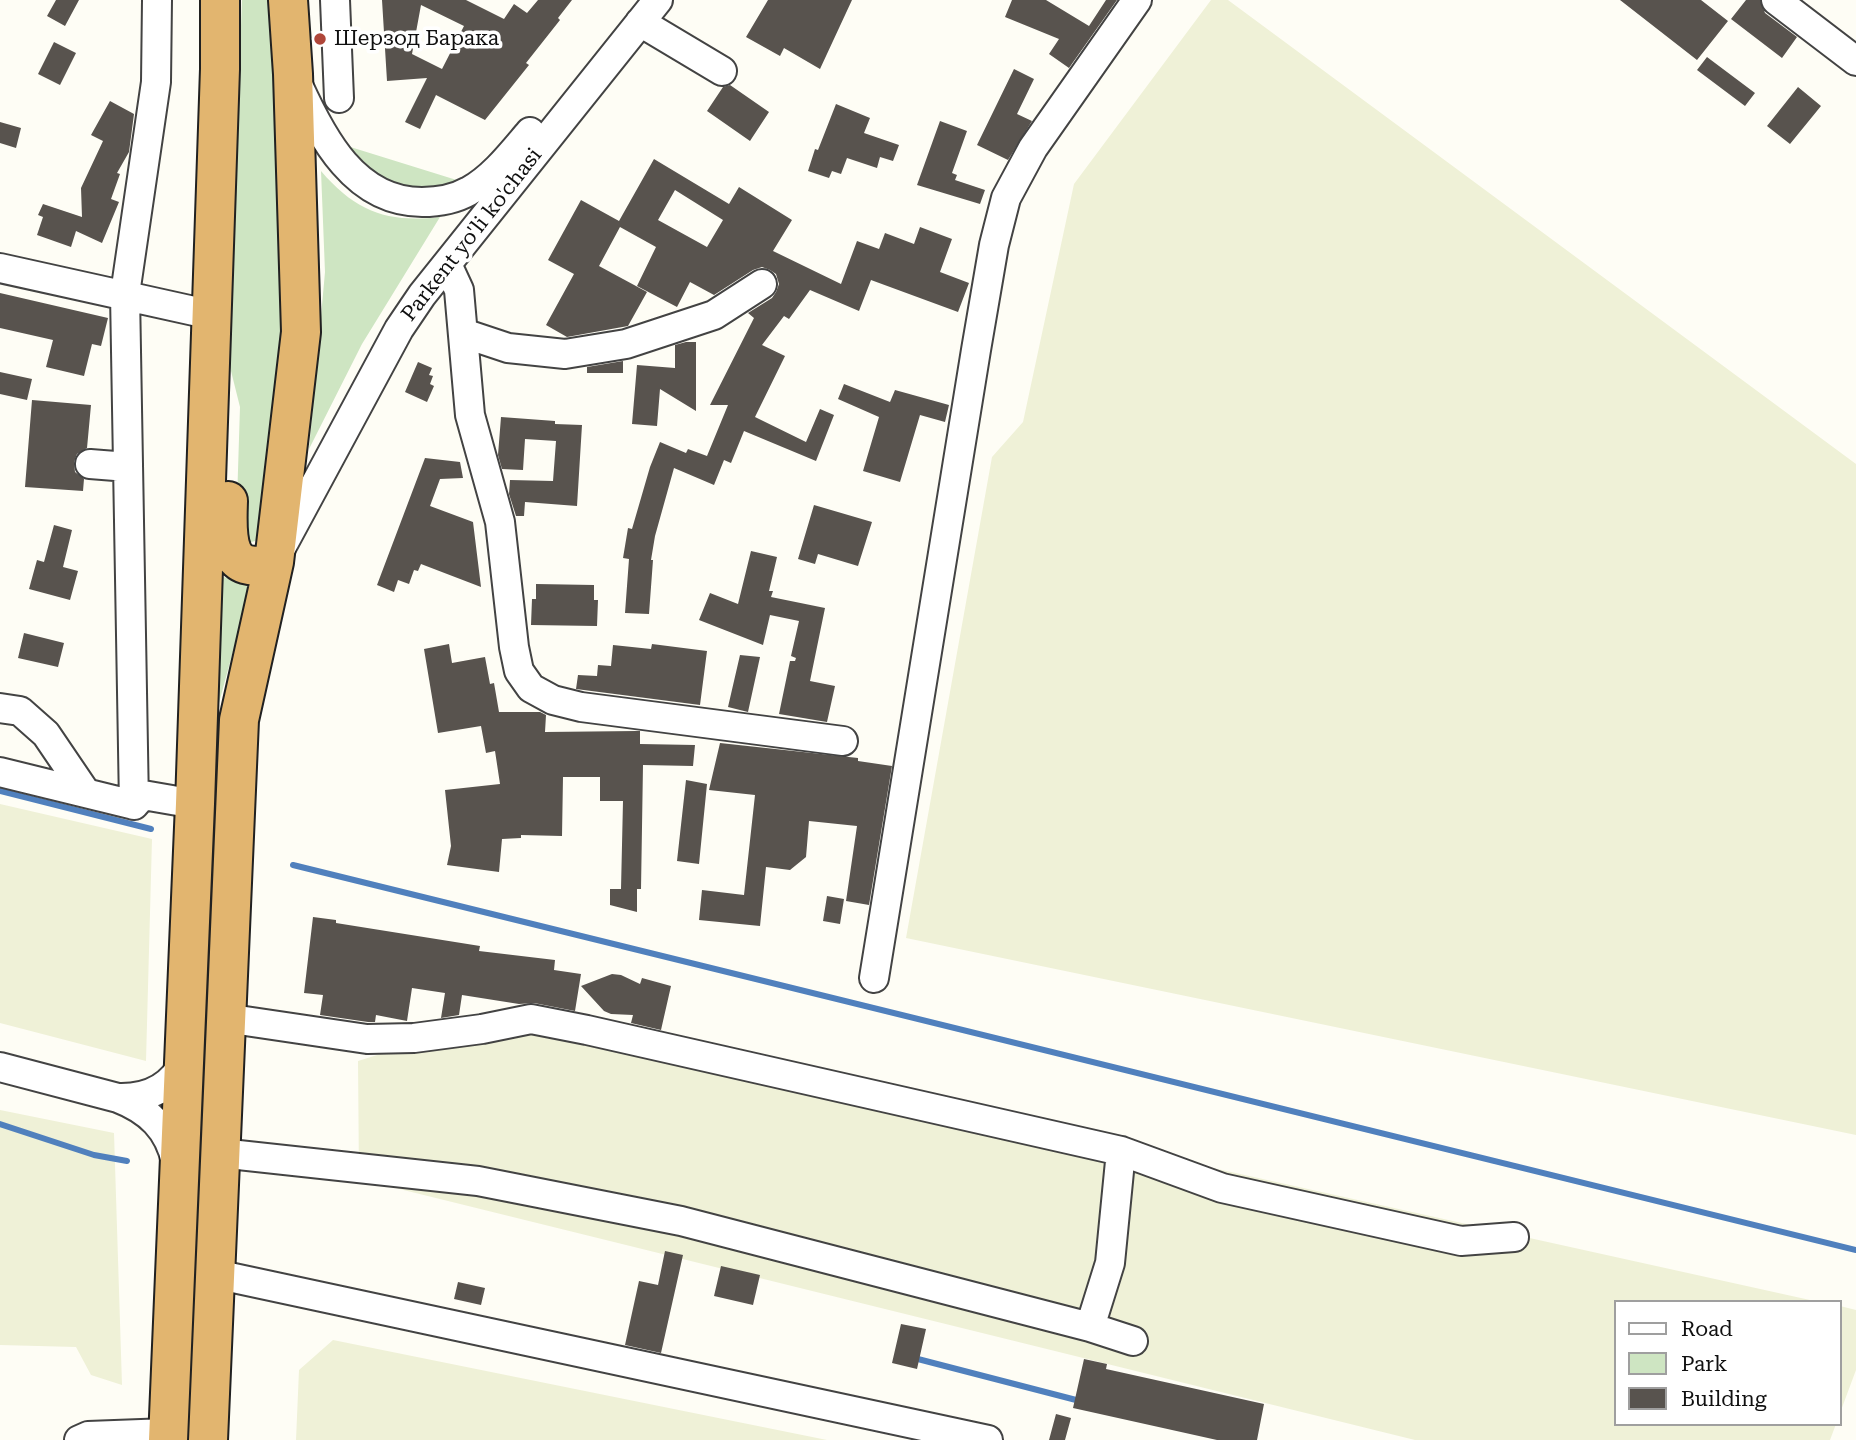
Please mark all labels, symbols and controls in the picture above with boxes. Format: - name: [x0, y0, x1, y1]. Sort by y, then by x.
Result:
- place label: Шерзод Барака: [334, 26, 499, 52]
- marker: Шерзод Барака: [312, 31, 328, 47]
- street label: Parkent yo'li ko'chasi: [397, 143, 547, 327]
- legend: [1615, 1300, 1842, 1426]
- text: Road: [1681, 1317, 1733, 1341]
- text: Park: [1681, 1352, 1727, 1376]
- text: Building: [1681, 1387, 1767, 1411]

